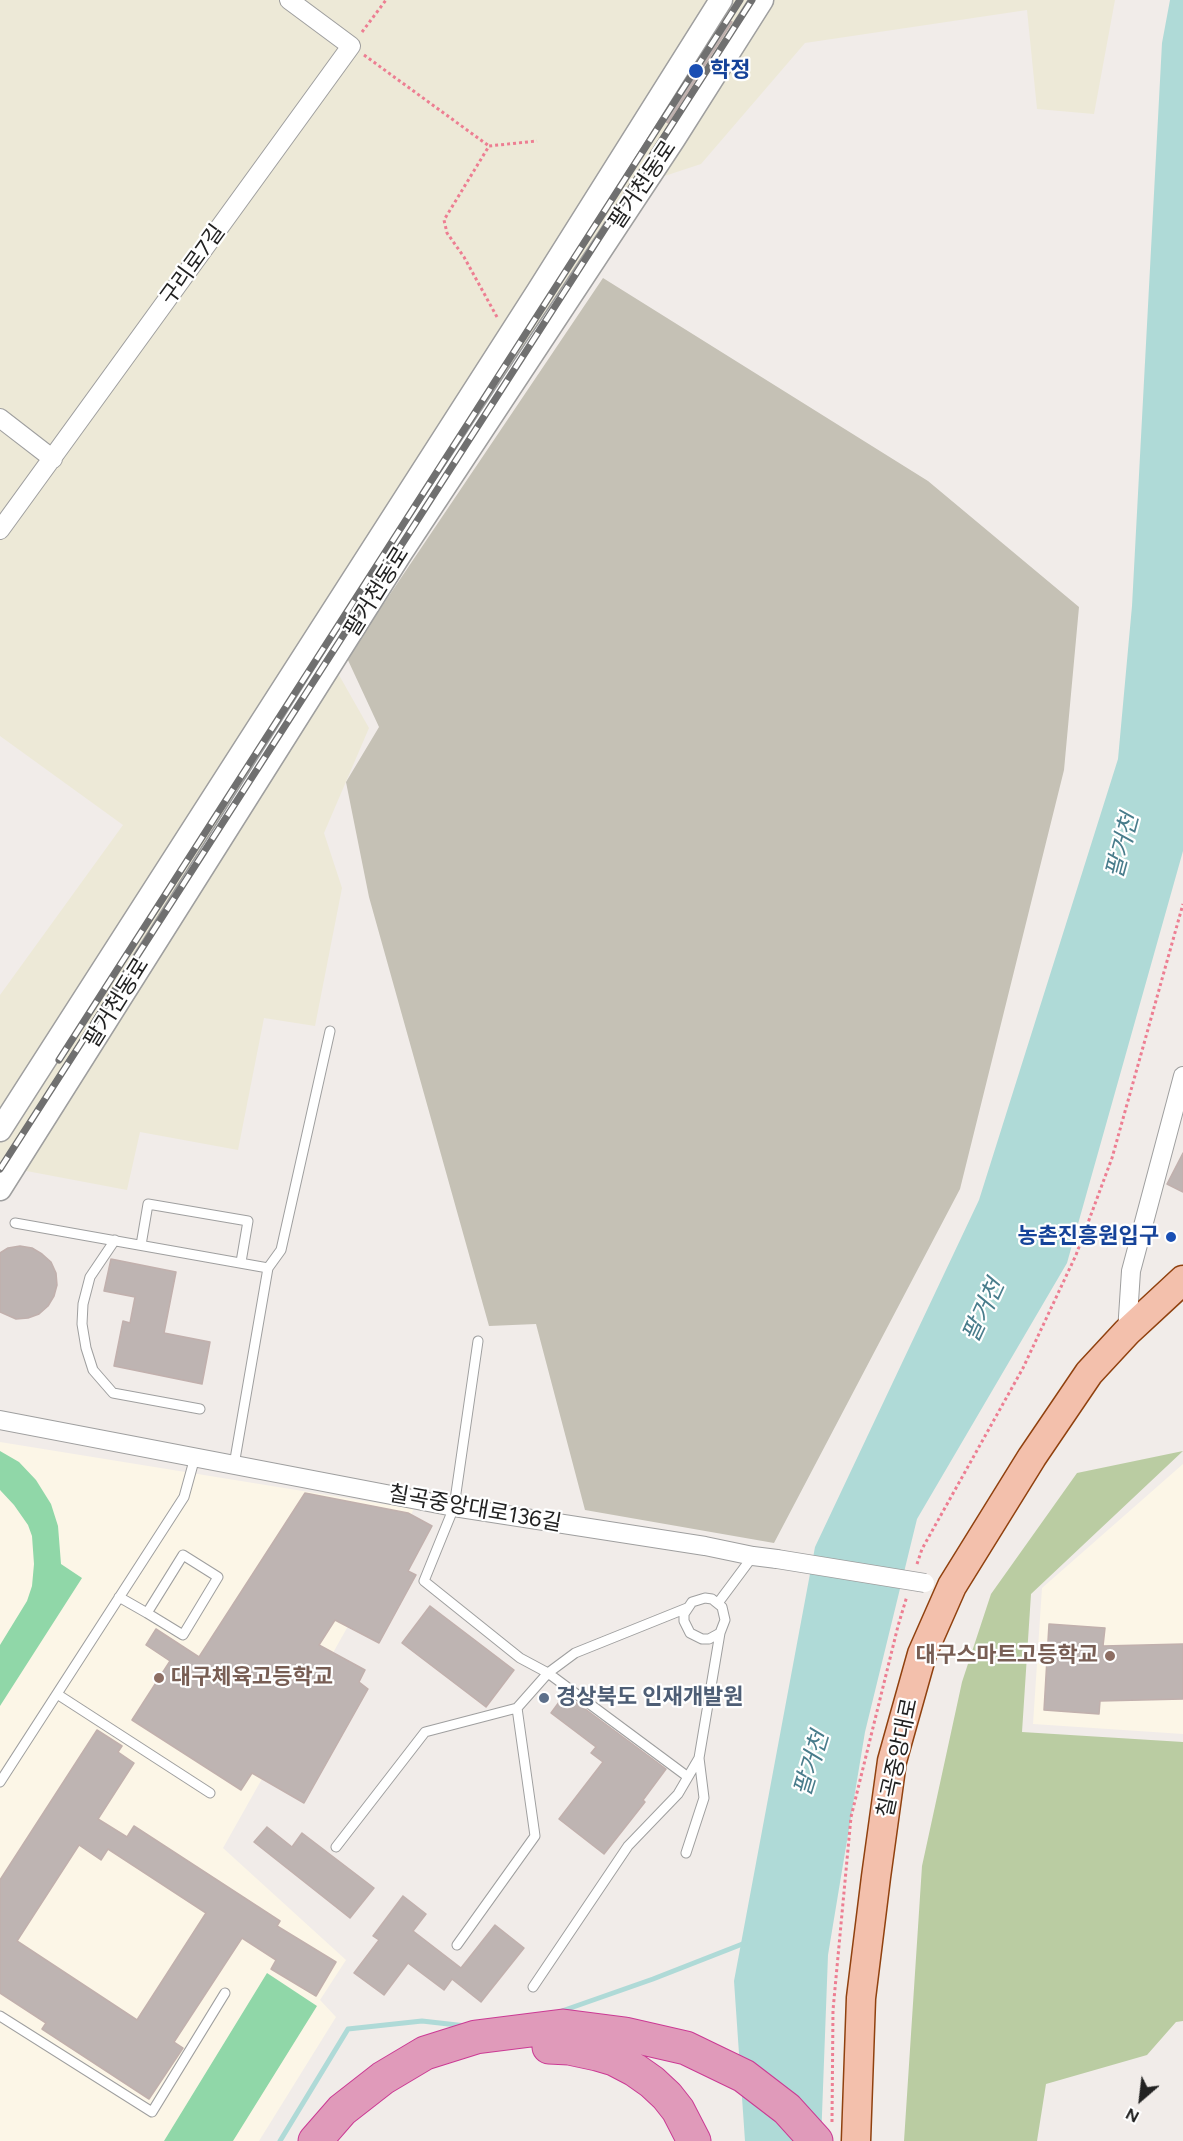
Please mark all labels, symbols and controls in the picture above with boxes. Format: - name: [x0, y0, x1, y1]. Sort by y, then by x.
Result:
- place label: 학정: [710, 58, 750, 84]
- marker: 학정: [687, 62, 705, 80]
- street label: 팔거천동로: [604, 136, 682, 234]
- street label: 구리로7길: [155, 220, 231, 310]
- street label: 팔거천동로: [339, 542, 415, 642]
- water label: 팔거천: [1101, 810, 1145, 882]
- street label: 팔거천동로: [79, 953, 155, 1053]
- place label: 농촌진흥원입구: [1017, 1224, 1159, 1250]
- marker: 농촌진흥원입구: [1164, 1230, 1178, 1244]
- water label: 팔거천: [957, 1275, 1011, 1347]
- street label: 칠곡중앙대로136길: [386, 1481, 564, 1537]
- place label: 대구스마트고등학교: [916, 1643, 1098, 1669]
- marker: 대구스마트고등학교: [1103, 1649, 1117, 1663]
- place label: 대구체육고등학교: [171, 1665, 333, 1691]
- marker: 대구체육고등학교: [152, 1671, 166, 1685]
- place label: 경상북도 인재개발원: [556, 1685, 743, 1711]
- marker: 경상북도 인재개발원: [537, 1691, 551, 1705]
- street label: 칠곡중앙대로: [872, 1696, 924, 1820]
- water label: 팔거천: [789, 1728, 835, 1800]
- north arrow: [1111, 2069, 1171, 2129]
- text: N: [1122, 2104, 1142, 2127]

